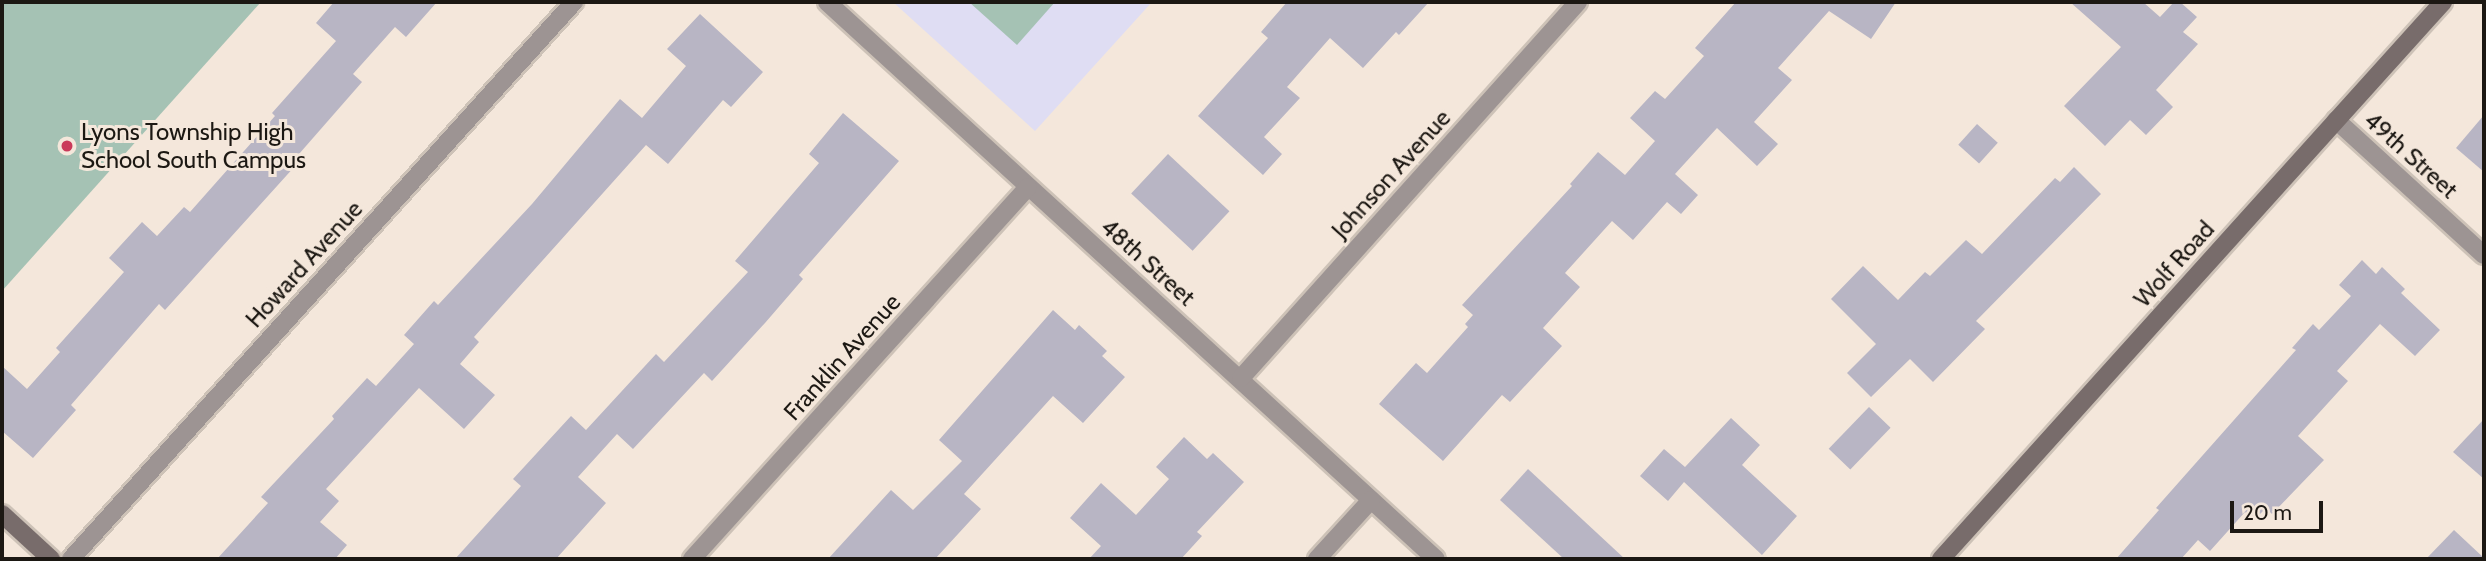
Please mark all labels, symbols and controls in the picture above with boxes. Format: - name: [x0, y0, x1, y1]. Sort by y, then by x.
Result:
- street label: Johnson Avenue: [1326, 104, 1456, 244]
- street label: 49th Street: [2358, 106, 2464, 204]
- place label: Lyons Township High School South Campus: [81, 118, 306, 174]
- marker: Lyons Township High School South Campus: [59, 138, 75, 154]
- street label: Howard Avenue: [240, 195, 368, 333]
- street label: 48th Street: [1095, 212, 1201, 312]
- street label: Wolf Road: [2128, 215, 2220, 313]
- street label: Franklin Avenue: [778, 288, 906, 426]
- scale bar: [2234, 488, 2327, 532]
- text: 20 m: [2243, 500, 2292, 525]

